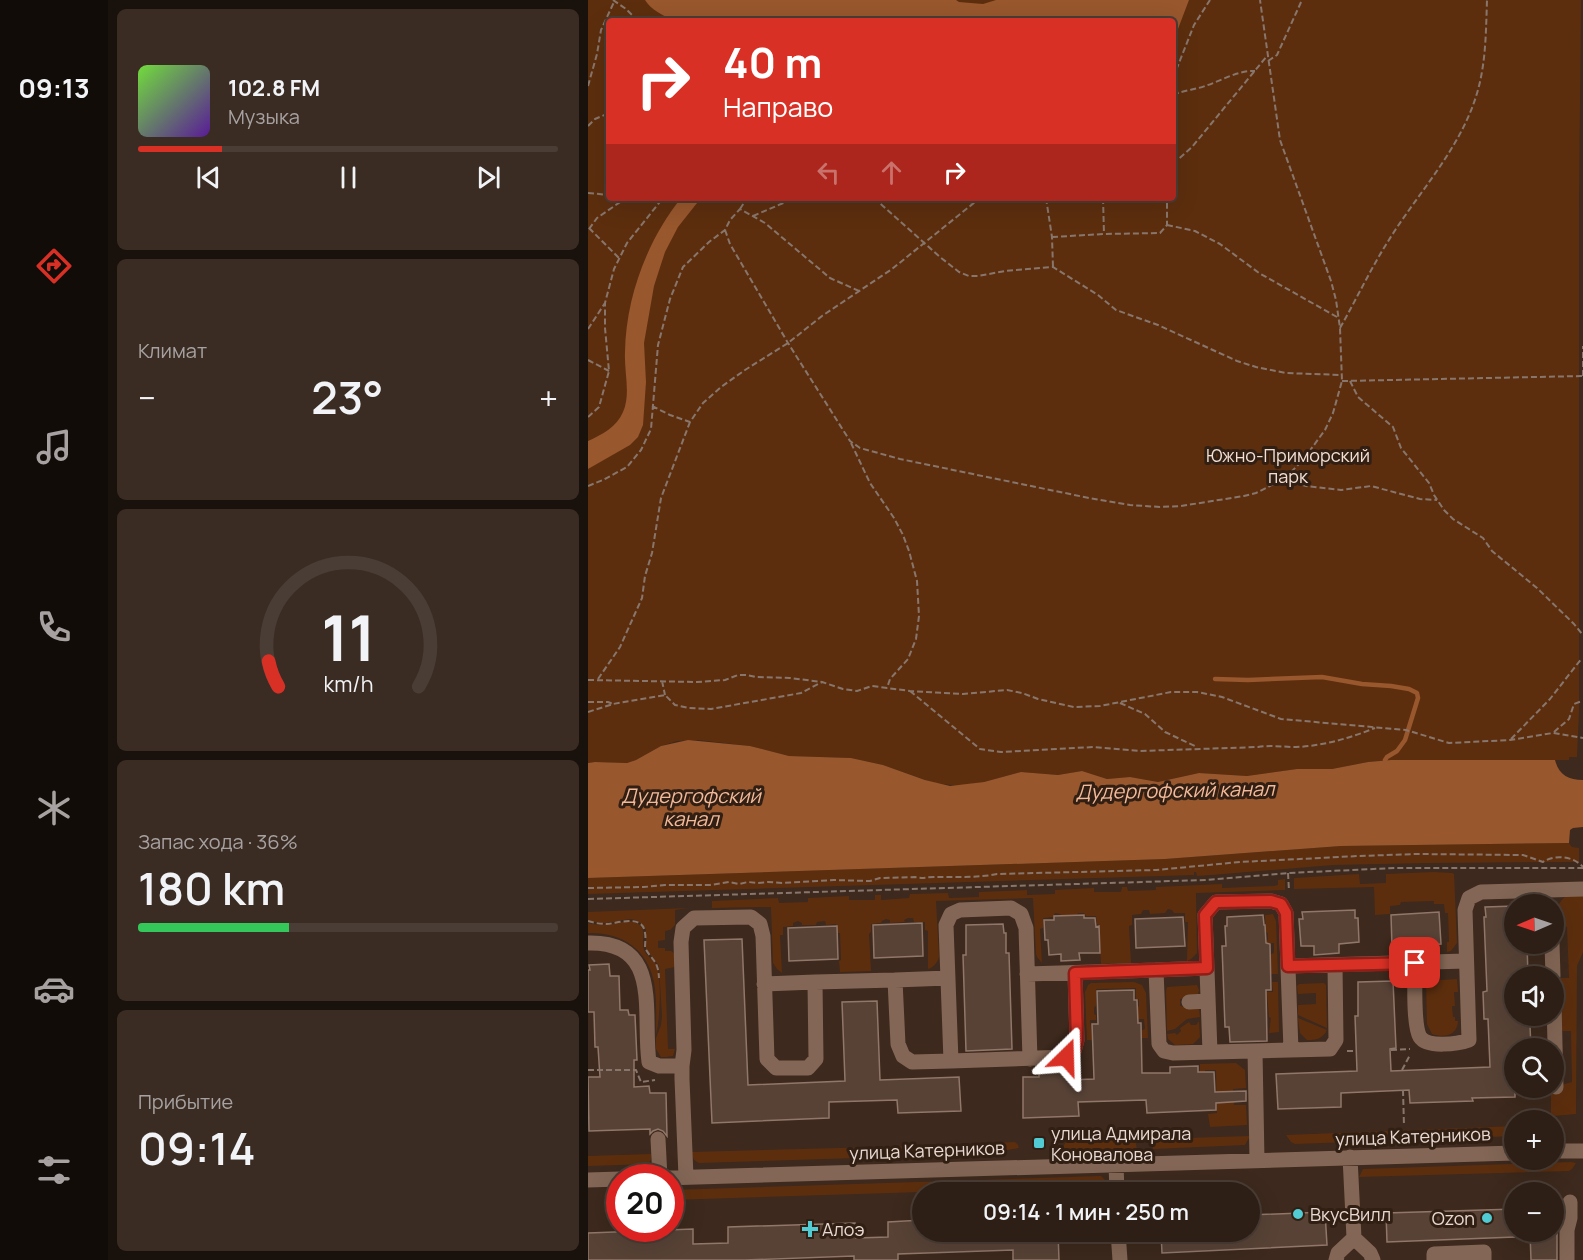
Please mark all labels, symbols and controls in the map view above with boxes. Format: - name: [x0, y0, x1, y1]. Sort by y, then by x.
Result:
- text: 40 m: [723, 33, 822, 91]
- icon: right: [624, 42, 702, 120]
- text: 09:13: [18, 69, 90, 106]
- text: 102.8 FM: [228, 73, 320, 103]
- text: Направо: [723, 88, 833, 125]
- text: Музыка: [228, 103, 300, 130]
- icon: left: [812, 156, 845, 189]
- icon: ahead: [875, 156, 908, 189]
- icon: right: [938, 156, 971, 189]
- icon: previous: [192, 161, 225, 194]
- icon: pause: [332, 161, 365, 194]
- icon: next: [472, 161, 505, 194]
- icon: directions: [33, 245, 75, 287]
- text: Климат: [138, 337, 207, 364]
- text: 23°: [311, 366, 384, 428]
- text: −: [138, 375, 156, 420]
- text: +: [539, 375, 558, 420]
- icon: music: [33, 426, 75, 468]
- park label: Южно-Приморский парк: [1206, 443, 1370, 488]
- text: 11: [321, 594, 375, 680]
- icon: phone: [33, 606, 75, 648]
- text: km/h: [323, 669, 373, 698]
- water label: Дудергофский канал: [1075, 775, 1276, 805]
- water label: Дудергофский канал: [621, 782, 762, 832]
- icon: climate: [33, 787, 75, 829]
- text: Запас хода · 36%: [138, 828, 298, 855]
- text: 180 km: [138, 857, 285, 919]
- north arrow: [1504, 894, 1564, 954]
- map controls: [1504, 894, 1564, 1242]
- pin: [1389, 937, 1440, 988]
- icon: arrive: [1398, 946, 1431, 979]
- button: sound: [1504, 966, 1564, 1026]
- icon: car: [33, 968, 75, 1010]
- position arrow: [1034, 1025, 1098, 1089]
- button: search: [1504, 1038, 1564, 1098]
- text: Прибытие: [138, 1088, 233, 1115]
- button: +: [1504, 1110, 1564, 1170]
- text: 09:14: [138, 1117, 256, 1179]
- place label: улица Адмирала Коновалова: [1051, 1121, 1191, 1166]
- street label: улица Катерников: [1335, 1121, 1491, 1151]
- street label: улица Катерников: [849, 1135, 1005, 1165]
- marker: улица Адмирала Коновалова: [1032, 1136, 1046, 1150]
- icon: filters: [33, 1149, 75, 1191]
- speed limit sign: 20: [606, 1164, 684, 1242]
- button: −: [1504, 1182, 1564, 1242]
- text: 09:14 · 1 мин · 250 m: [983, 1197, 1189, 1227]
- place label: ВкусВилл: [1310, 1202, 1391, 1226]
- place label: Ozon: [1432, 1206, 1475, 1230]
- marker: ВкусВилл: [1291, 1207, 1305, 1221]
- marker: Ozon: [1480, 1211, 1494, 1225]
- place label: Алоэ: [822, 1217, 864, 1241]
- marker: Алоэ: [803, 1222, 817, 1236]

